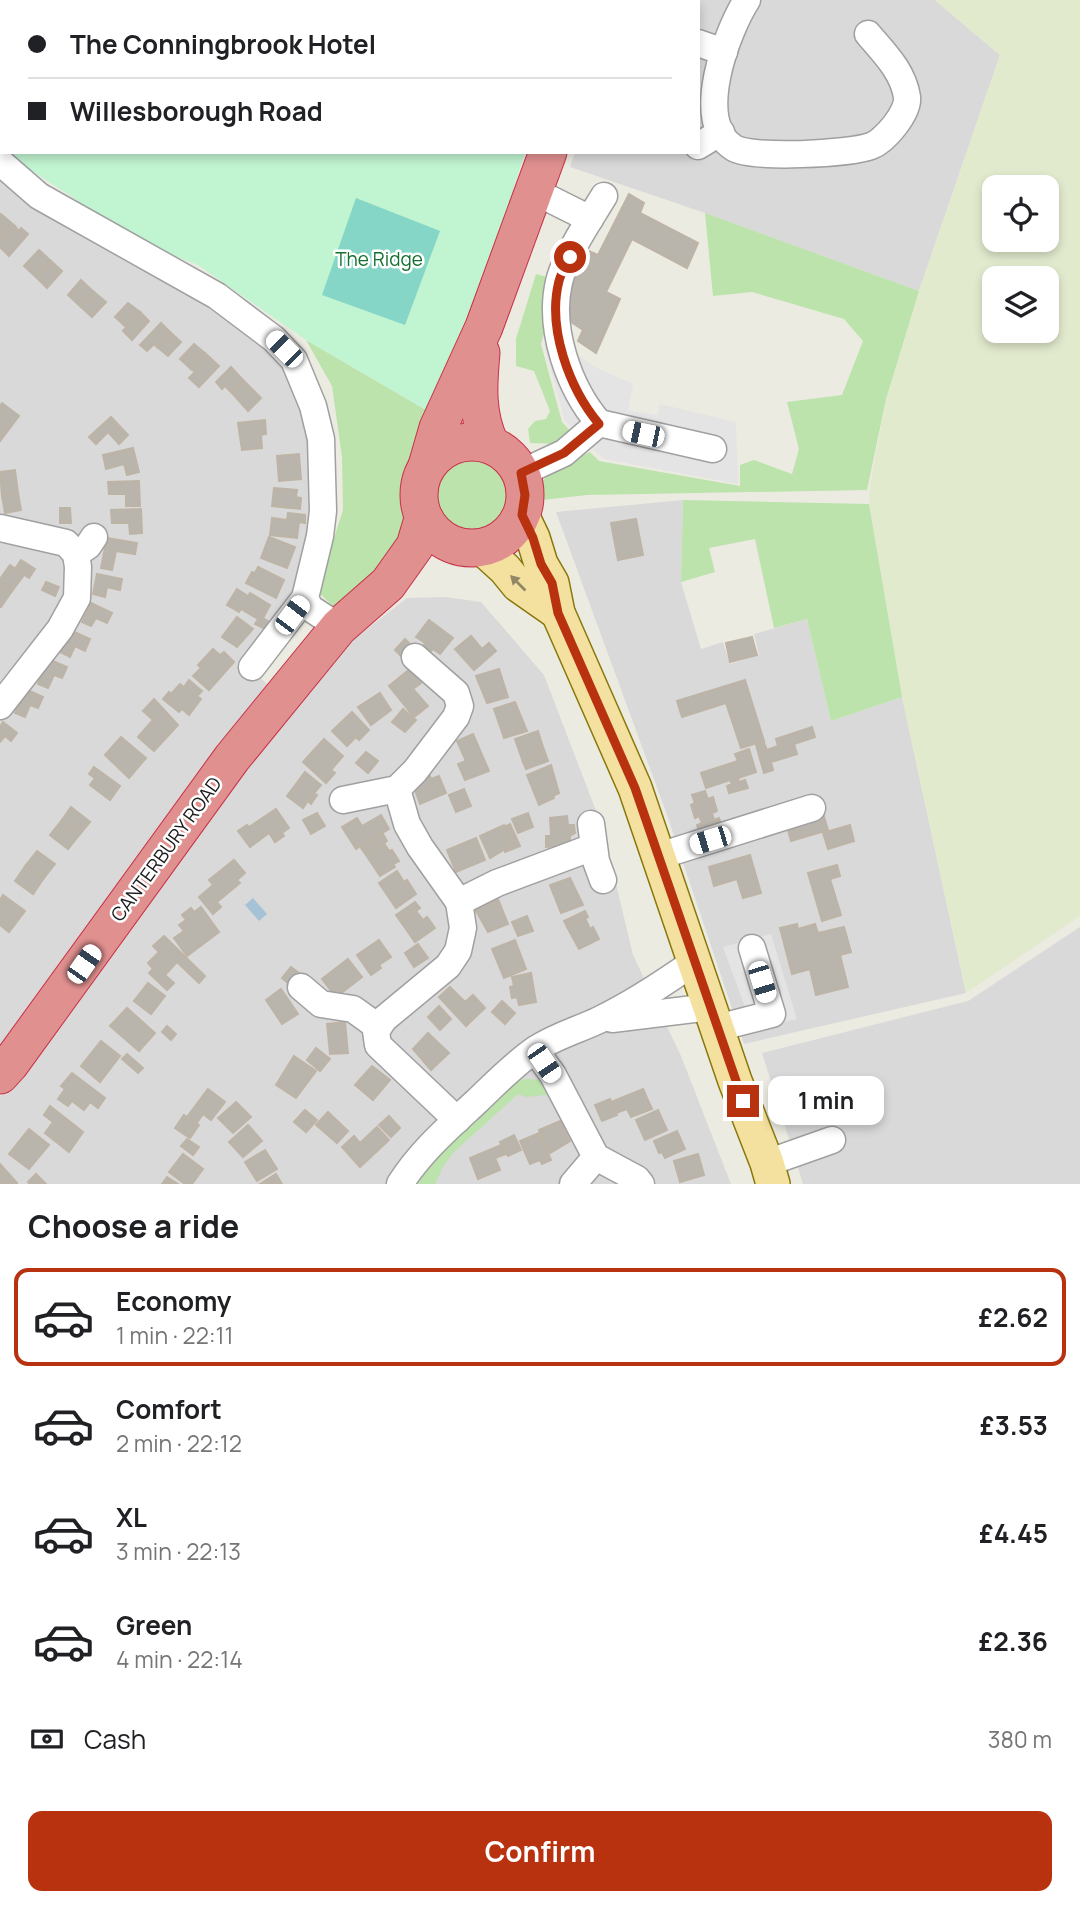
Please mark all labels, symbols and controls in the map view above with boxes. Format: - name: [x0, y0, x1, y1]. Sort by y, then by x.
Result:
- text: The Conningbrook Hotel: [70, 26, 376, 62]
- text: Willesborough Road: [70, 93, 323, 129]
- map controls: [982, 175, 1059, 343]
- button: locate: [982, 175, 1059, 252]
- route start: [554, 241, 586, 273]
- park label: The Ridge: [335, 246, 423, 272]
- button: layers: [982, 266, 1059, 343]
- car: [262, 327, 307, 371]
- car: [621, 419, 666, 449]
- one-way arrow: [510, 576, 527, 592]
- car: [271, 592, 314, 638]
- street label: CANTERBURY ROAD: [105, 771, 227, 927]
- car: [687, 824, 734, 856]
- car: [64, 941, 105, 987]
- car: [746, 959, 779, 1005]
- car: [524, 1040, 565, 1086]
- callout: 1 min: [768, 1076, 883, 1126]
- text: 1 min: [798, 1084, 854, 1116]
- route end: [727, 1085, 759, 1117]
- text: Choose a ride: [28, 1204, 239, 1248]
- text: Economy: [116, 1283, 231, 1319]
- icon: car: [32, 1286, 95, 1349]
- text: £2.62: [978, 1299, 1048, 1335]
- text: 1 min · 22:11: [116, 1319, 234, 1351]
- text: Comfort: [116, 1391, 222, 1427]
- icon: car: [32, 1394, 95, 1457]
- text: £3.53: [980, 1407, 1048, 1443]
- text: 2 min · 22:12: [116, 1427, 242, 1459]
- text: XL: [116, 1499, 147, 1535]
- icon: car: [32, 1502, 95, 1565]
- text: £4.45: [979, 1515, 1048, 1551]
- text: 3 min · 22:13: [116, 1535, 241, 1567]
- text: Green: [116, 1607, 192, 1643]
- icon: car: [32, 1610, 95, 1673]
- text: £2.36: [979, 1623, 1048, 1659]
- text: 4 min · 22:14: [116, 1643, 243, 1675]
- icon: cash: [28, 1720, 66, 1758]
- text: Cash: [84, 1721, 146, 1757]
- text: 380 m: [988, 1723, 1052, 1755]
- button: Confirm: [28, 1811, 1052, 1891]

